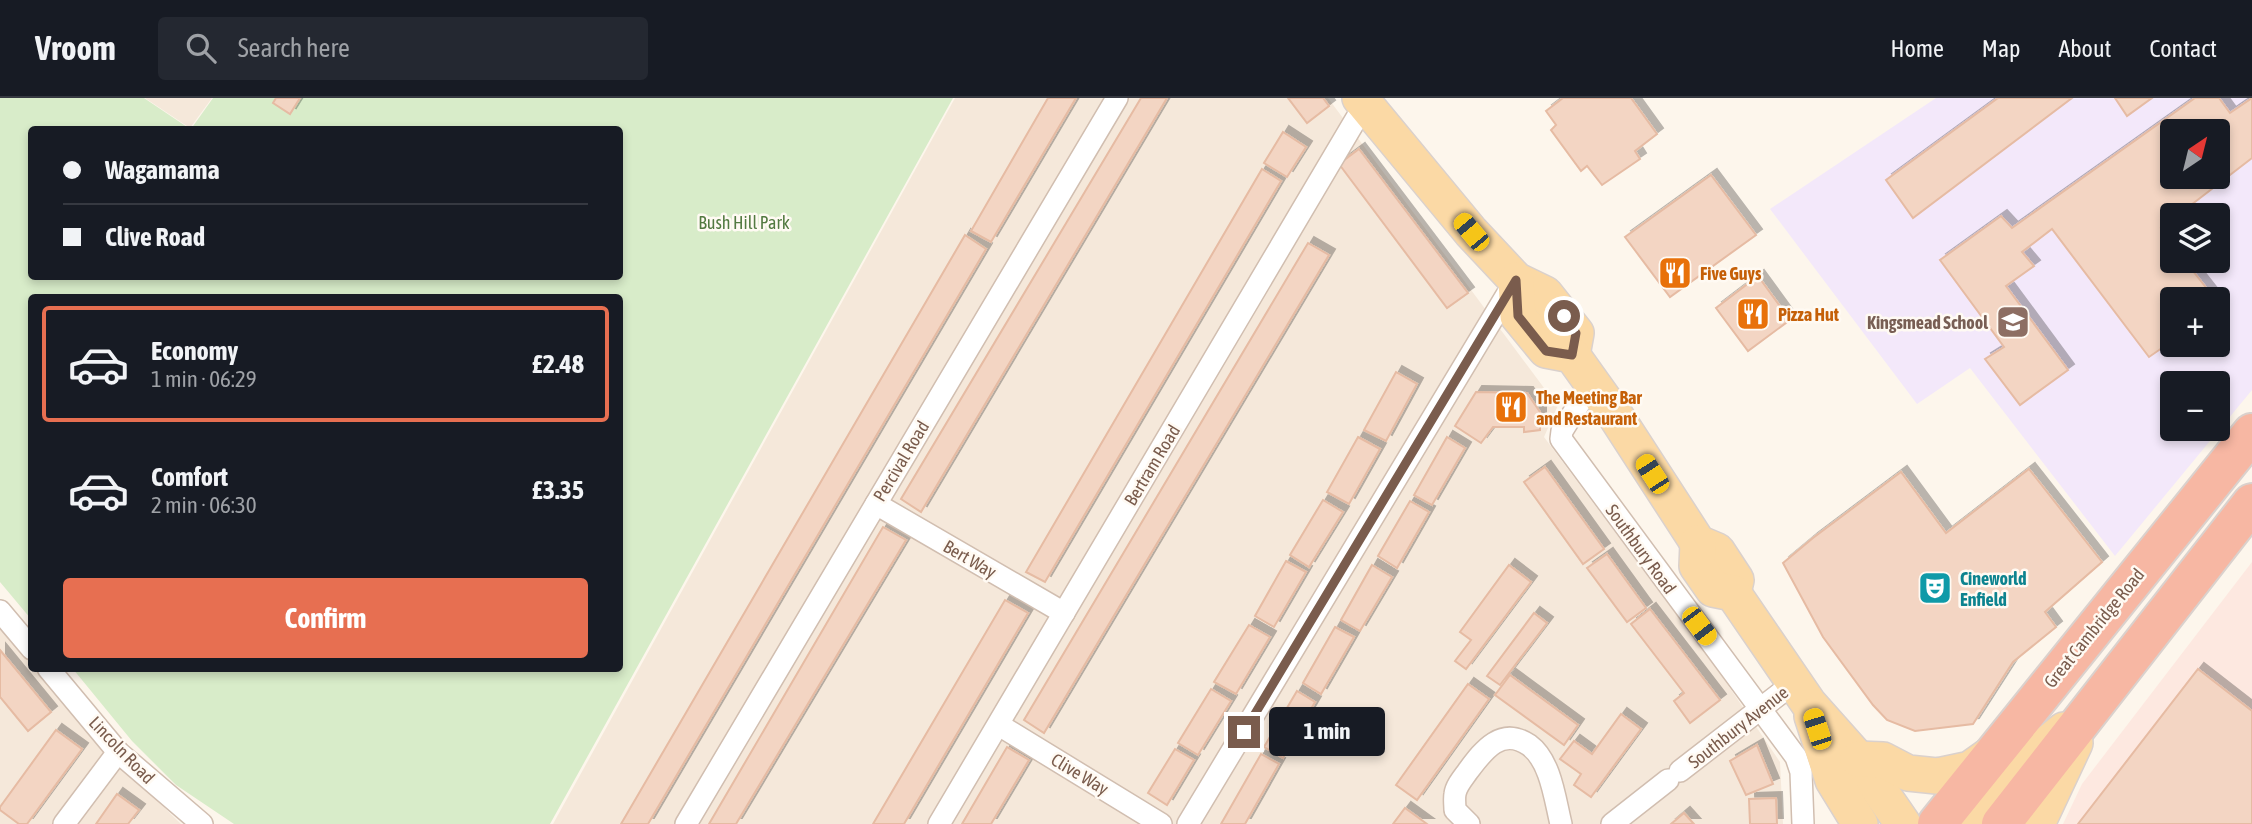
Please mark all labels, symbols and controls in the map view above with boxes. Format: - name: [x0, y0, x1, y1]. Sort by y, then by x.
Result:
- search box: [158, 17, 648, 80]
- text: Vroom: [35, 29, 116, 67]
- icon: search: [182, 29, 220, 67]
- text: Search here: [238, 33, 350, 63]
- text: Home: [1890, 35, 1944, 62]
- text: Map: [1982, 35, 2020, 62]
- text: About: [2058, 35, 2111, 62]
- text: Contact: [2149, 35, 2217, 62]
- north arrow: [2160, 119, 2230, 189]
- map controls: [2160, 119, 2230, 441]
- text: Wagamama: [105, 155, 220, 185]
- button: layers: [2160, 203, 2230, 273]
- car: [1450, 209, 1493, 255]
- park label: Bush Hill Park: [698, 212, 790, 233]
- text: Clive Road: [105, 222, 205, 252]
- restaurant icon: Five Guys: [1656, 254, 1694, 292]
- place label: Five Guys: [1700, 263, 1762, 284]
- button: +: [2160, 287, 2230, 357]
- restaurant icon: Pizza Hut: [1734, 295, 1772, 333]
- route start: [1548, 300, 1580, 332]
- school or university icon: Kingsmead School: [1994, 303, 2032, 341]
- place label: Pizza Hut: [1778, 304, 1840, 325]
- place label: Kingsmead School: [1867, 312, 1988, 333]
- icon: car: [67, 333, 130, 396]
- text: Economy: [151, 336, 238, 366]
- text: £2.48: [532, 349, 584, 379]
- text: 1 min · 06:29: [151, 366, 257, 392]
- button: −: [2160, 371, 2230, 441]
- place label: The Meeting Bar and Restaurant: [1536, 387, 1642, 429]
- restaurant icon: The Meeting Bar and Restaurant: [1492, 388, 1530, 426]
- street label: Percival Road: [869, 417, 933, 505]
- street label: Bertram Road: [1120, 421, 1184, 509]
- car: [1632, 451, 1673, 497]
- icon: car: [67, 459, 130, 522]
- text: Comfort: [151, 462, 228, 492]
- text: £3.35: [532, 475, 584, 505]
- text: 2 min · 06:30: [151, 492, 257, 518]
- street label: Southbury Road: [1602, 500, 1680, 598]
- street label: Bert Way: [940, 535, 1000, 583]
- street label: Great Cambridge Road: [2039, 564, 2149, 692]
- place label: Cineworld Enfield: [1960, 568, 2026, 610]
- theatre icon: Cineworld Enfield: [1916, 569, 1954, 607]
- button: Confirm: [63, 578, 588, 658]
- car: [1678, 603, 1721, 649]
- street label: Southbury Avenue: [1684, 682, 1792, 772]
- car: [1801, 706, 1834, 752]
- callout: 1 min: [1268, 708, 1384, 756]
- street label: Lincoln Road: [85, 712, 159, 788]
- route end: [1228, 716, 1260, 748]
- text: 1 min: [1304, 718, 1350, 744]
- street label: Clive Way: [1048, 749, 1112, 799]

